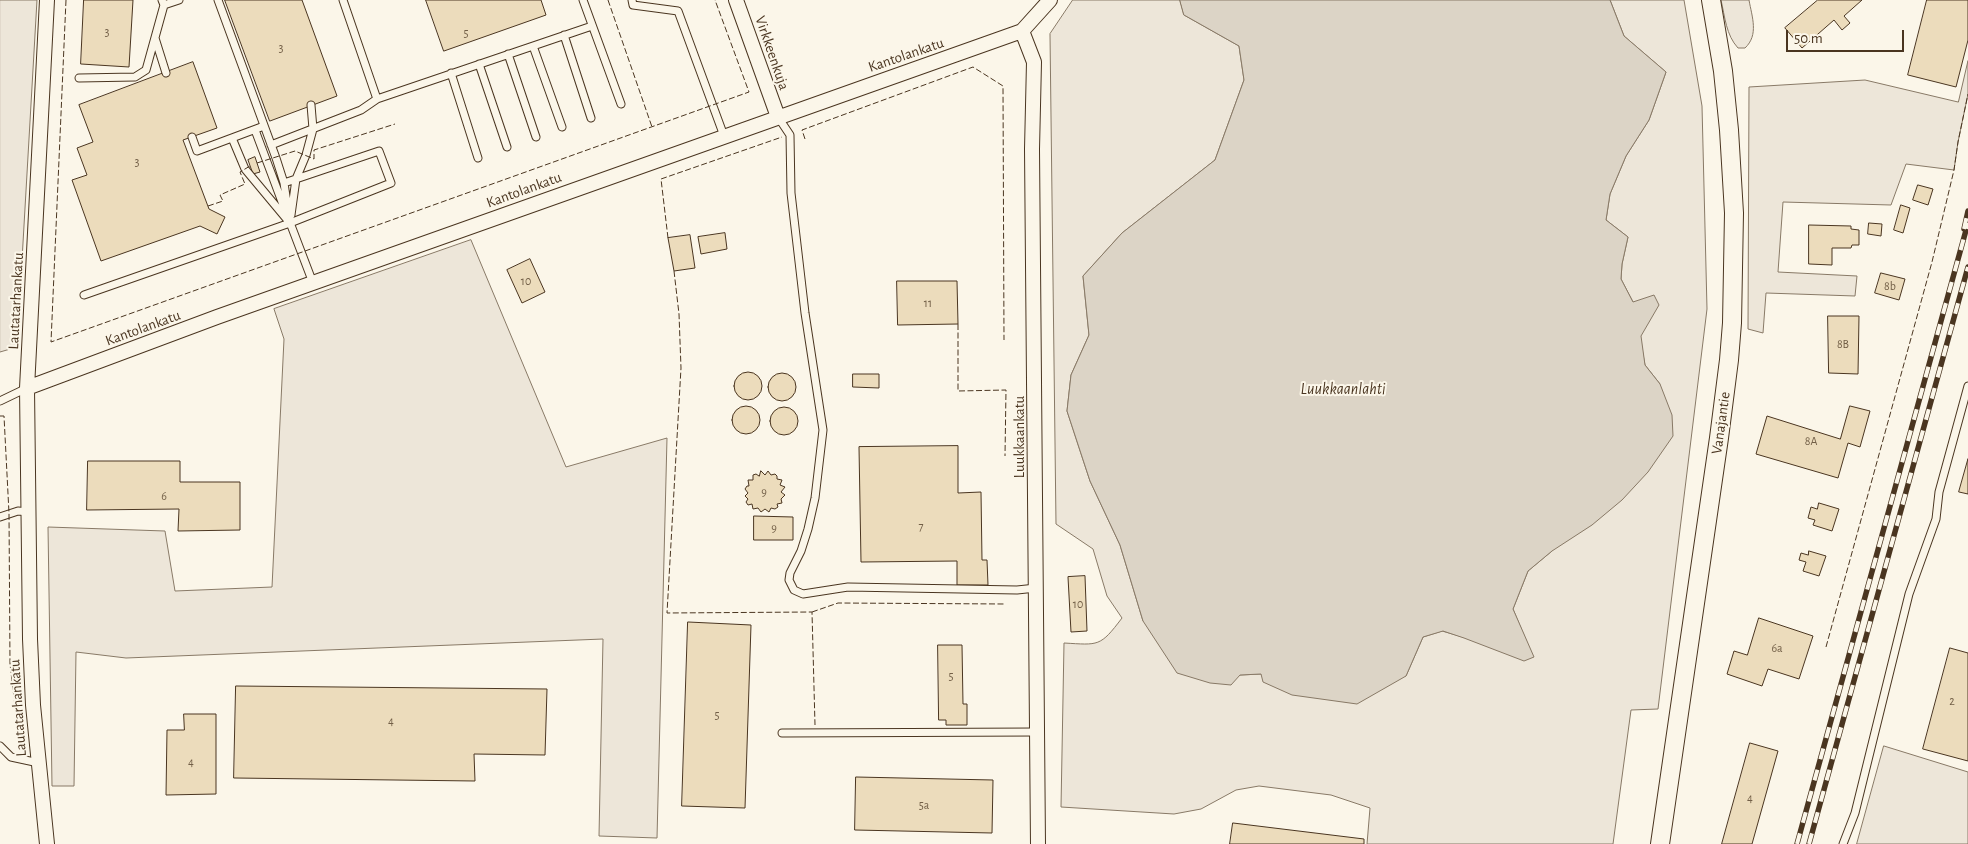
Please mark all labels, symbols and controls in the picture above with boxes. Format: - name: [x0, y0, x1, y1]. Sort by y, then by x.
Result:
- street label: Virkkeenkuja: [751, 13, 793, 93]
- scale bar: [1788, 20, 1906, 52]
- house number: 3: [105, 25, 109, 39]
- house number: 5: [463, 26, 469, 40]
- text: 50 m: [1794, 31, 1823, 46]
- street label: Kantolankatu: [866, 34, 946, 76]
- house number: 3: [279, 41, 283, 55]
- house number: 3: [135, 155, 139, 169]
- street label: Kantolankatu: [484, 168, 564, 212]
- street label: Lautatarhankatu: [4, 252, 28, 350]
- house number: 10: [521, 274, 531, 288]
- house number: 8b: [1884, 279, 1896, 293]
- house number: 11: [924, 296, 932, 310]
- street label: Kantolankatu: [103, 306, 183, 350]
- house number: 8B: [1837, 337, 1849, 351]
- water label: Luukkaanlahti: [1301, 379, 1385, 399]
- street label: Vanajantie: [1708, 391, 1734, 455]
- street label: Luukkaankatu: [1010, 396, 1028, 478]
- house number: 8A: [1805, 434, 1817, 448]
- house number: 9: [761, 485, 767, 499]
- house number: 6: [161, 489, 167, 503]
- house number: 7: [918, 519, 924, 533]
- house number: 9: [771, 521, 777, 535]
- house number: 10: [1073, 597, 1083, 611]
- house number: 6a: [1771, 641, 1783, 655]
- street label: Lautatarhankatu: [6, 659, 30, 757]
- house number: 5: [948, 669, 954, 683]
- house number: 2: [1949, 694, 1955, 708]
- house number: 5: [714, 708, 720, 722]
- house number: 4: [388, 714, 394, 728]
- house number: 4: [188, 755, 194, 769]
- house number: 4: [1747, 791, 1753, 805]
- house number: 5a: [919, 798, 929, 812]

